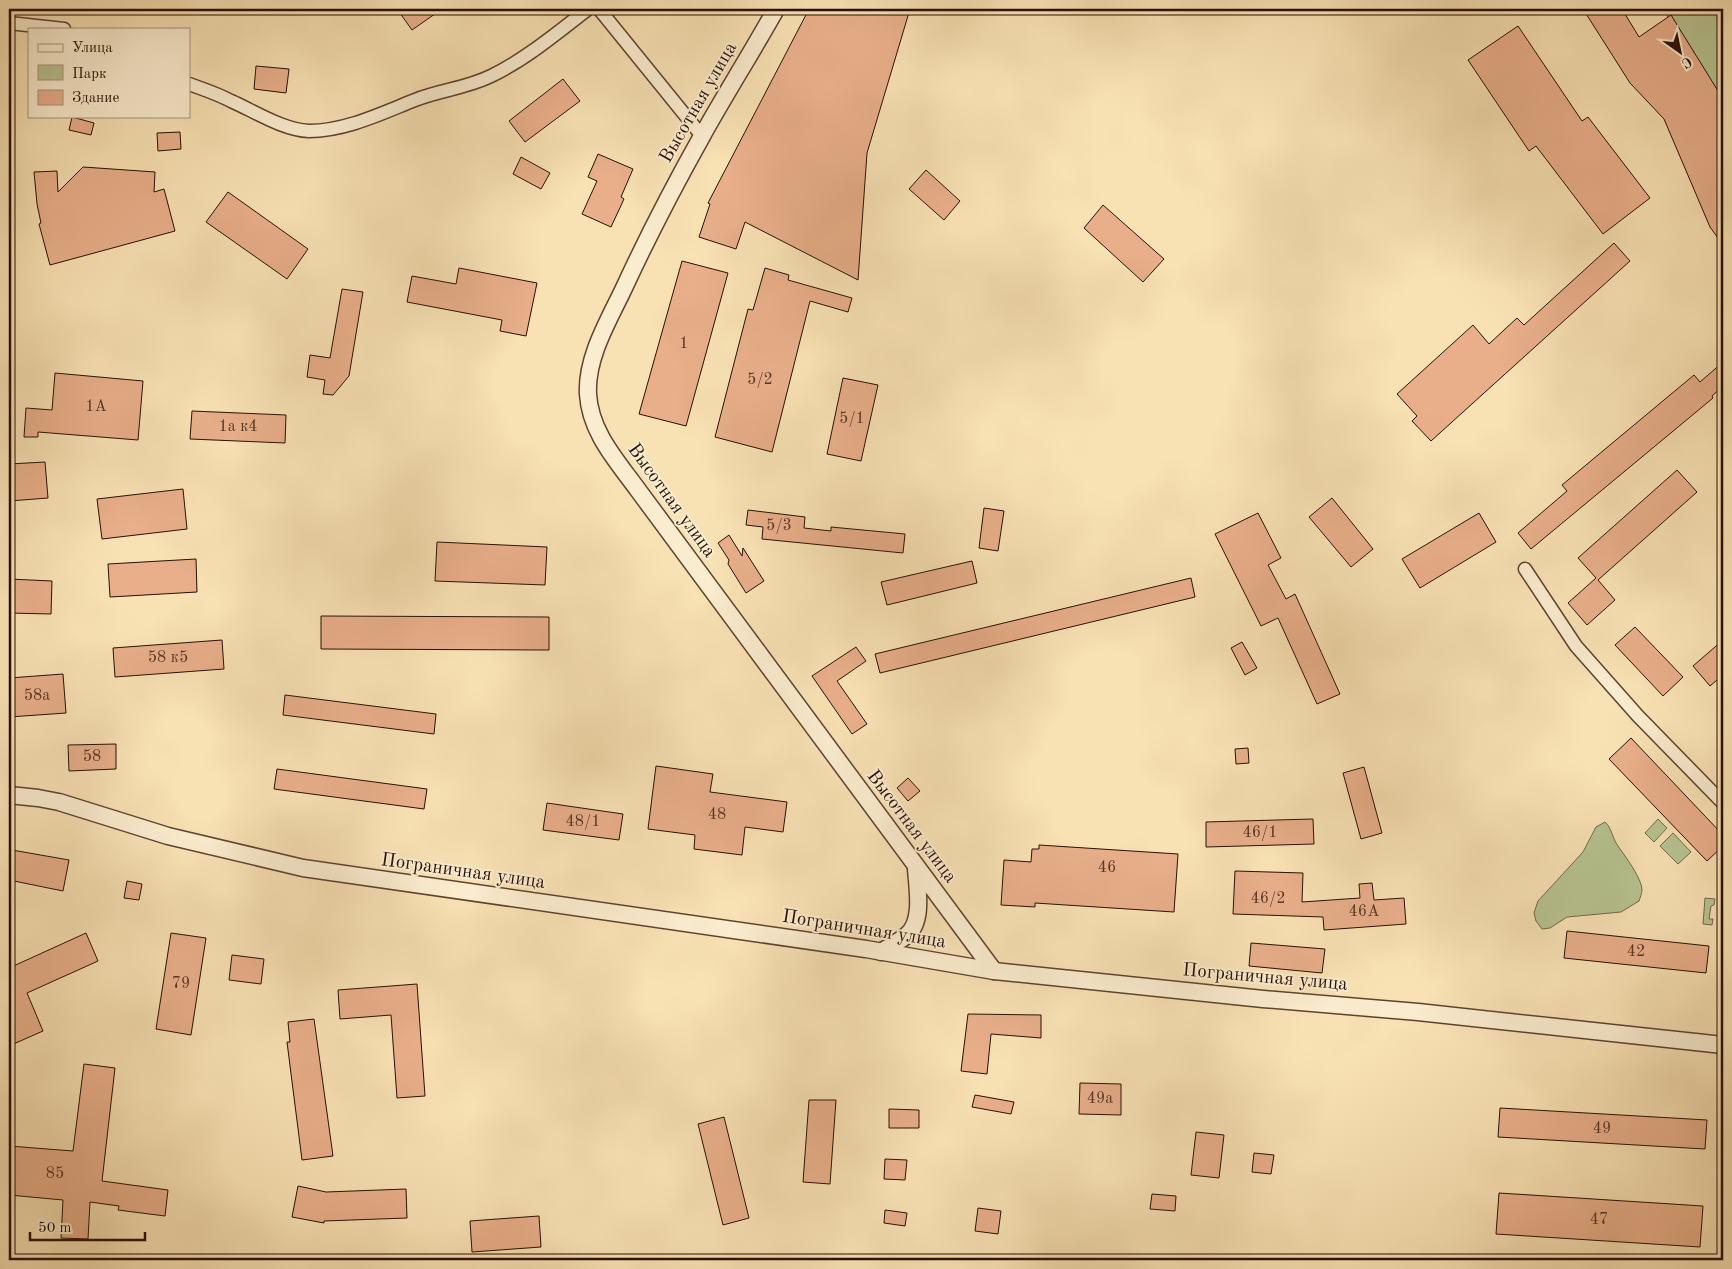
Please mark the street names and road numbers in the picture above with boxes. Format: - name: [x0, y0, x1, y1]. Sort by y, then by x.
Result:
- street label: Высотная улица: [657, 39, 742, 167]
- street label: Высотная улица: [623, 440, 719, 562]
- street label: Высотная улица: [863, 767, 960, 887]
- street label: Пограничная улица: [380, 851, 547, 893]
- street label: Пограничная улица: [781, 908, 948, 952]
- street label: Пограничная улица: [1182, 961, 1349, 995]

